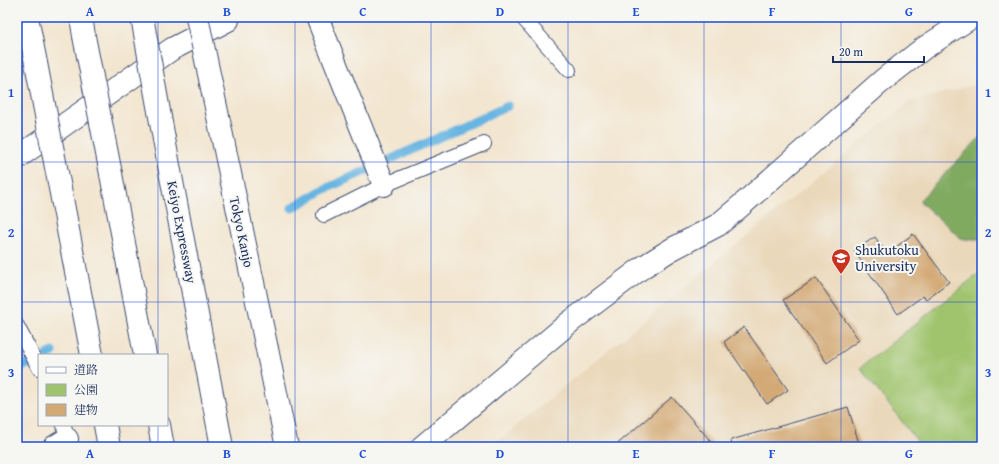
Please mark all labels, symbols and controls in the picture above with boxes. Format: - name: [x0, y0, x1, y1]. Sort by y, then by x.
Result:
- text: A: [86, 2, 95, 21]
- text: B: [223, 2, 231, 21]
- text: C: [359, 2, 367, 21]
- text: D: [496, 2, 504, 21]
- text: E: [633, 2, 640, 21]
- text: F: [769, 2, 776, 21]
- text: G: [905, 2, 913, 21]
- scale bar: [833, 38, 924, 64]
- text: 20 m: [839, 43, 863, 60]
- text: 1: [8, 83, 14, 102]
- text: 1: [985, 83, 991, 102]
- street label: Keiyo Expressway: [162, 179, 202, 285]
- street label: Tokyo Kanjo: [225, 195, 259, 269]
- text: 2: [8, 223, 15, 242]
- text: 2: [985, 223, 992, 242]
- place label: Shukutoku University: [855, 240, 919, 276]
- school or university icon: Shukutoku University: [830, 247, 852, 275]
- legend: [38, 354, 168, 426]
- text: 道路: [74, 361, 98, 378]
- text: 3: [8, 363, 14, 382]
- text: 3: [985, 363, 991, 382]
- text: 公園: [74, 381, 98, 398]
- text: 建物: [74, 401, 98, 418]
- text: A: [86, 444, 95, 463]
- text: B: [223, 444, 231, 463]
- text: C: [359, 444, 367, 463]
- text: D: [496, 444, 504, 463]
- text: E: [633, 444, 640, 463]
- text: F: [769, 444, 776, 463]
- text: G: [905, 444, 913, 463]

